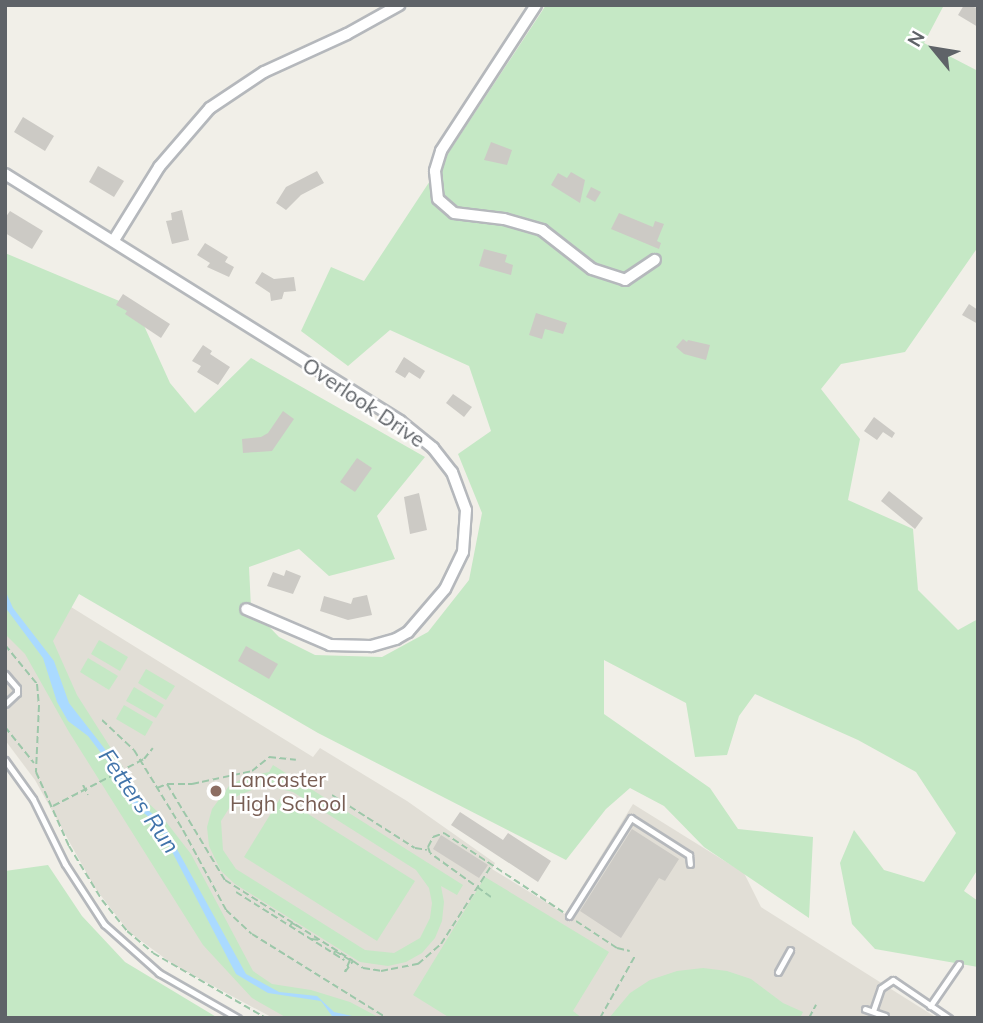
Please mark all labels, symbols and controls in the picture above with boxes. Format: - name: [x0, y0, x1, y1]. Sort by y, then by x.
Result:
- north arrow: [899, 14, 969, 84]
- text: N: [902, 26, 930, 51]
- street label: Overlook Drive: [298, 352, 430, 452]
- water label: Fetters Run: [93, 743, 185, 859]
- place label: Lancaster High School: [230, 766, 346, 816]
- marker: Lancaster High School: [208, 783, 224, 799]

